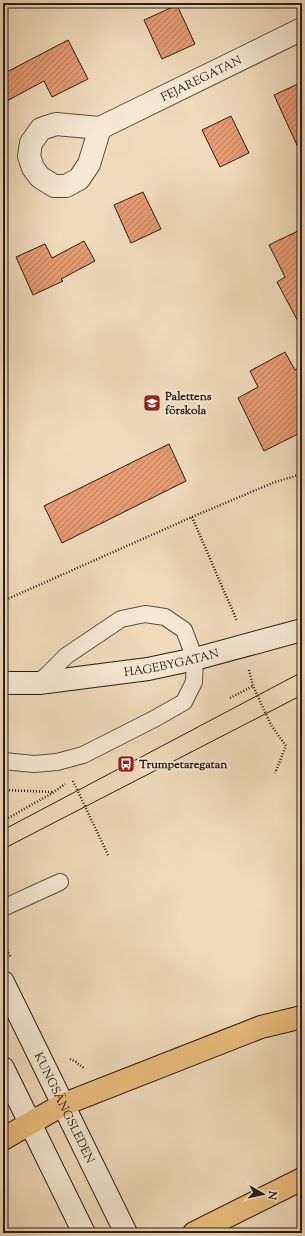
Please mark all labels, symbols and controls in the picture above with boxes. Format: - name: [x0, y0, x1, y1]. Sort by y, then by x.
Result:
- street label: FEJAREGATAN: [158, 52, 245, 107]
- place label: Palettens förskola: [164, 388, 212, 420]
- school or university icon: Palettens förskola: [142, 393, 162, 413]
- street label: HAGEBYGATAN: [123, 645, 221, 682]
- bus stop icon: Trumpetaregatan: [116, 754, 136, 774]
- place label: Trumpetaregatan: [138, 756, 228, 774]
- street label: KUNGSÄNGSLEDEN: [29, 1050, 99, 1167]
- north arrow: [243, 1174, 283, 1214]
- text: N: [263, 1189, 281, 1201]

